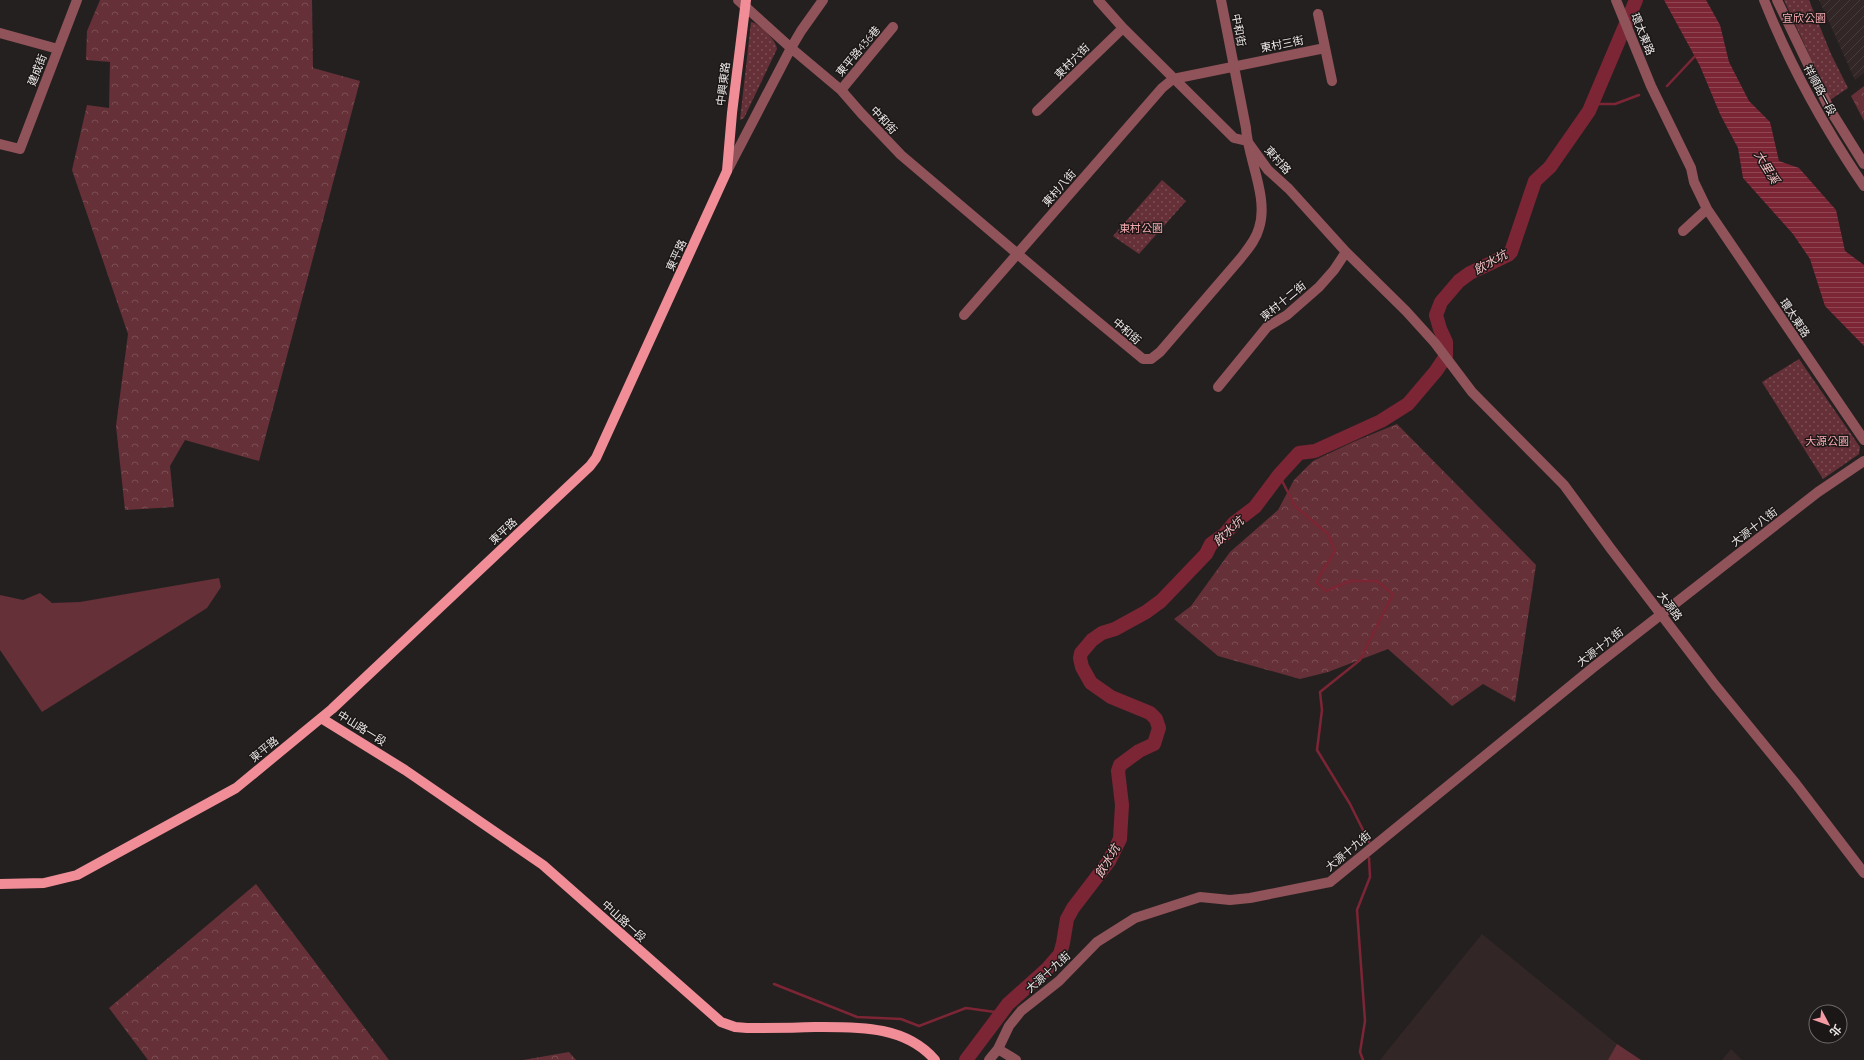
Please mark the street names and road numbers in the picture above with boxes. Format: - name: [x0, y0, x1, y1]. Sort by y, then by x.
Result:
- street label: 環太東路: [1628, 11, 1658, 57]
- street label: 中和街: [1229, 12, 1249, 48]
- street label: 東平路436巷: [833, 23, 883, 79]
- street label: 東村三街: [1259, 33, 1305, 55]
- street label: 東村六街: [1051, 40, 1093, 82]
- street label: 建成街: [25, 52, 49, 88]
- street label: 中興東路: [713, 61, 733, 107]
- street label: 祥順路一段: [1801, 62, 1839, 118]
- street label: 中和街: [868, 103, 900, 137]
- street label: 東村路: [1262, 143, 1294, 177]
- street label: 東村八街: [1039, 167, 1079, 209]
- street label: 東平路: [663, 237, 689, 273]
- street label: 東村十二街: [1257, 278, 1309, 324]
- street label: 環太東路: [1777, 296, 1813, 340]
- street label: 中和街: [1110, 315, 1144, 347]
- street label: 大源十八街: [1728, 505, 1780, 549]
- street label: 東平路: [486, 515, 520, 547]
- street label: 大源路: [1654, 589, 1686, 623]
- street label: 大源十九街: [1574, 625, 1626, 669]
- street label: 中山路一段: [335, 707, 389, 749]
- street label: 東平路: [247, 733, 281, 765]
- street label: 大源十九街: [1322, 828, 1374, 874]
- street label: 中山路一段: [599, 897, 649, 945]
- street label: 大源十九街: [1023, 948, 1073, 996]

